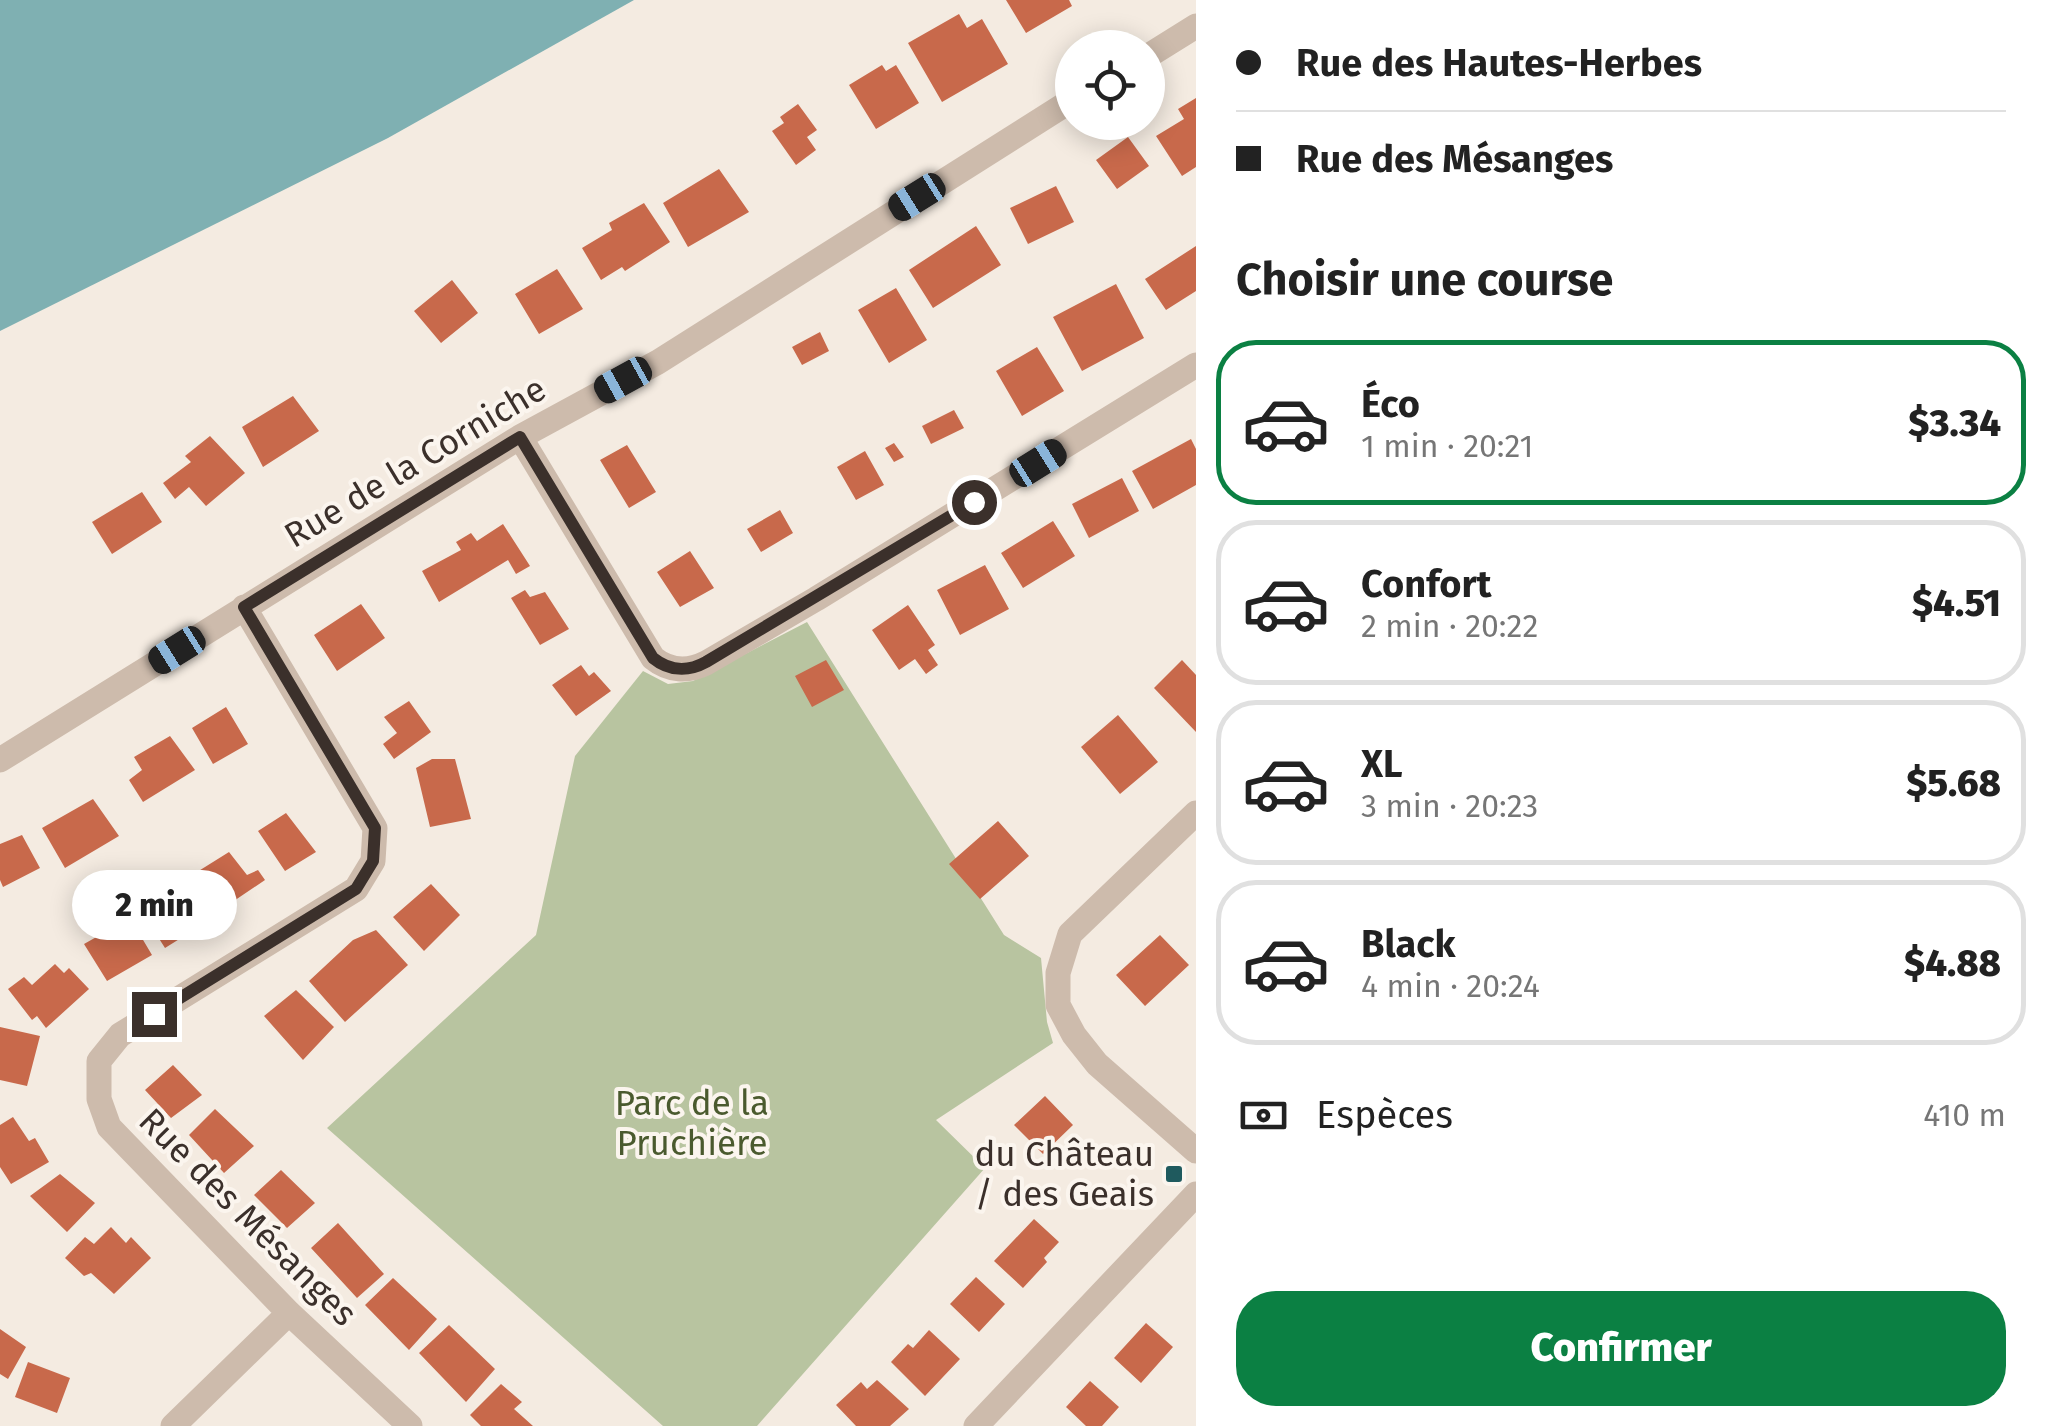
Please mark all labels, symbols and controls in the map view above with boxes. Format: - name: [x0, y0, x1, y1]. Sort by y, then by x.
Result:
- map controls: [1055, 30, 1165, 140]
- button: locate: [1055, 30, 1165, 140]
- text: Rue des Hautes-Herbes: [1296, 40, 1702, 86]
- text: Rue des Mésanges: [1296, 136, 1613, 182]
- car: [884, 168, 950, 226]
- text: Choisir une course: [1236, 253, 1613, 307]
- car: [589, 352, 657, 408]
- street label: Rue de la Corniche: [277, 367, 553, 557]
- icon: car: [1241, 378, 1331, 468]
- text: Éco: [1361, 381, 1420, 427]
- text: $3.34: [1908, 400, 2001, 446]
- text: 1 min · 20:21: [1361, 427, 1533, 465]
- car: [1005, 434, 1071, 492]
- route start: [952, 480, 997, 525]
- icon: car: [1241, 558, 1331, 648]
- text: Confort: [1361, 561, 1491, 607]
- text: $4.51: [1912, 580, 2001, 626]
- text: 2 min · 20:22: [1361, 607, 1538, 645]
- car: [144, 621, 210, 679]
- icon: car: [1241, 738, 1331, 828]
- text: XL: [1361, 741, 1403, 787]
- text: $5.68: [1906, 760, 2001, 806]
- text: 3 min · 20:23: [1361, 787, 1538, 825]
- callout: 2 min: [72, 869, 236, 939]
- text: 2 min: [115, 886, 194, 924]
- icon: car: [1241, 918, 1331, 1008]
- text: Black: [1361, 921, 1456, 967]
- text: $4.88: [1904, 940, 2001, 986]
- text: 4 min · 20:24: [1361, 967, 1540, 1005]
- route end: [132, 992, 177, 1037]
- park label: Parc de la Pruchière: [615, 1082, 769, 1164]
- icon: cash: [1236, 1088, 1291, 1143]
- text: Espèces: [1316, 1092, 1453, 1138]
- text: 410 m: [1923, 1096, 2006, 1134]
- street label: Rue des Mésanges: [130, 1099, 366, 1335]
- place label: du Château / des Geais: [974, 1133, 1154, 1215]
- marker: du Château / des Geais: [1163, 1163, 1185, 1185]
- button: Confirmer: [1236, 1291, 2006, 1406]

